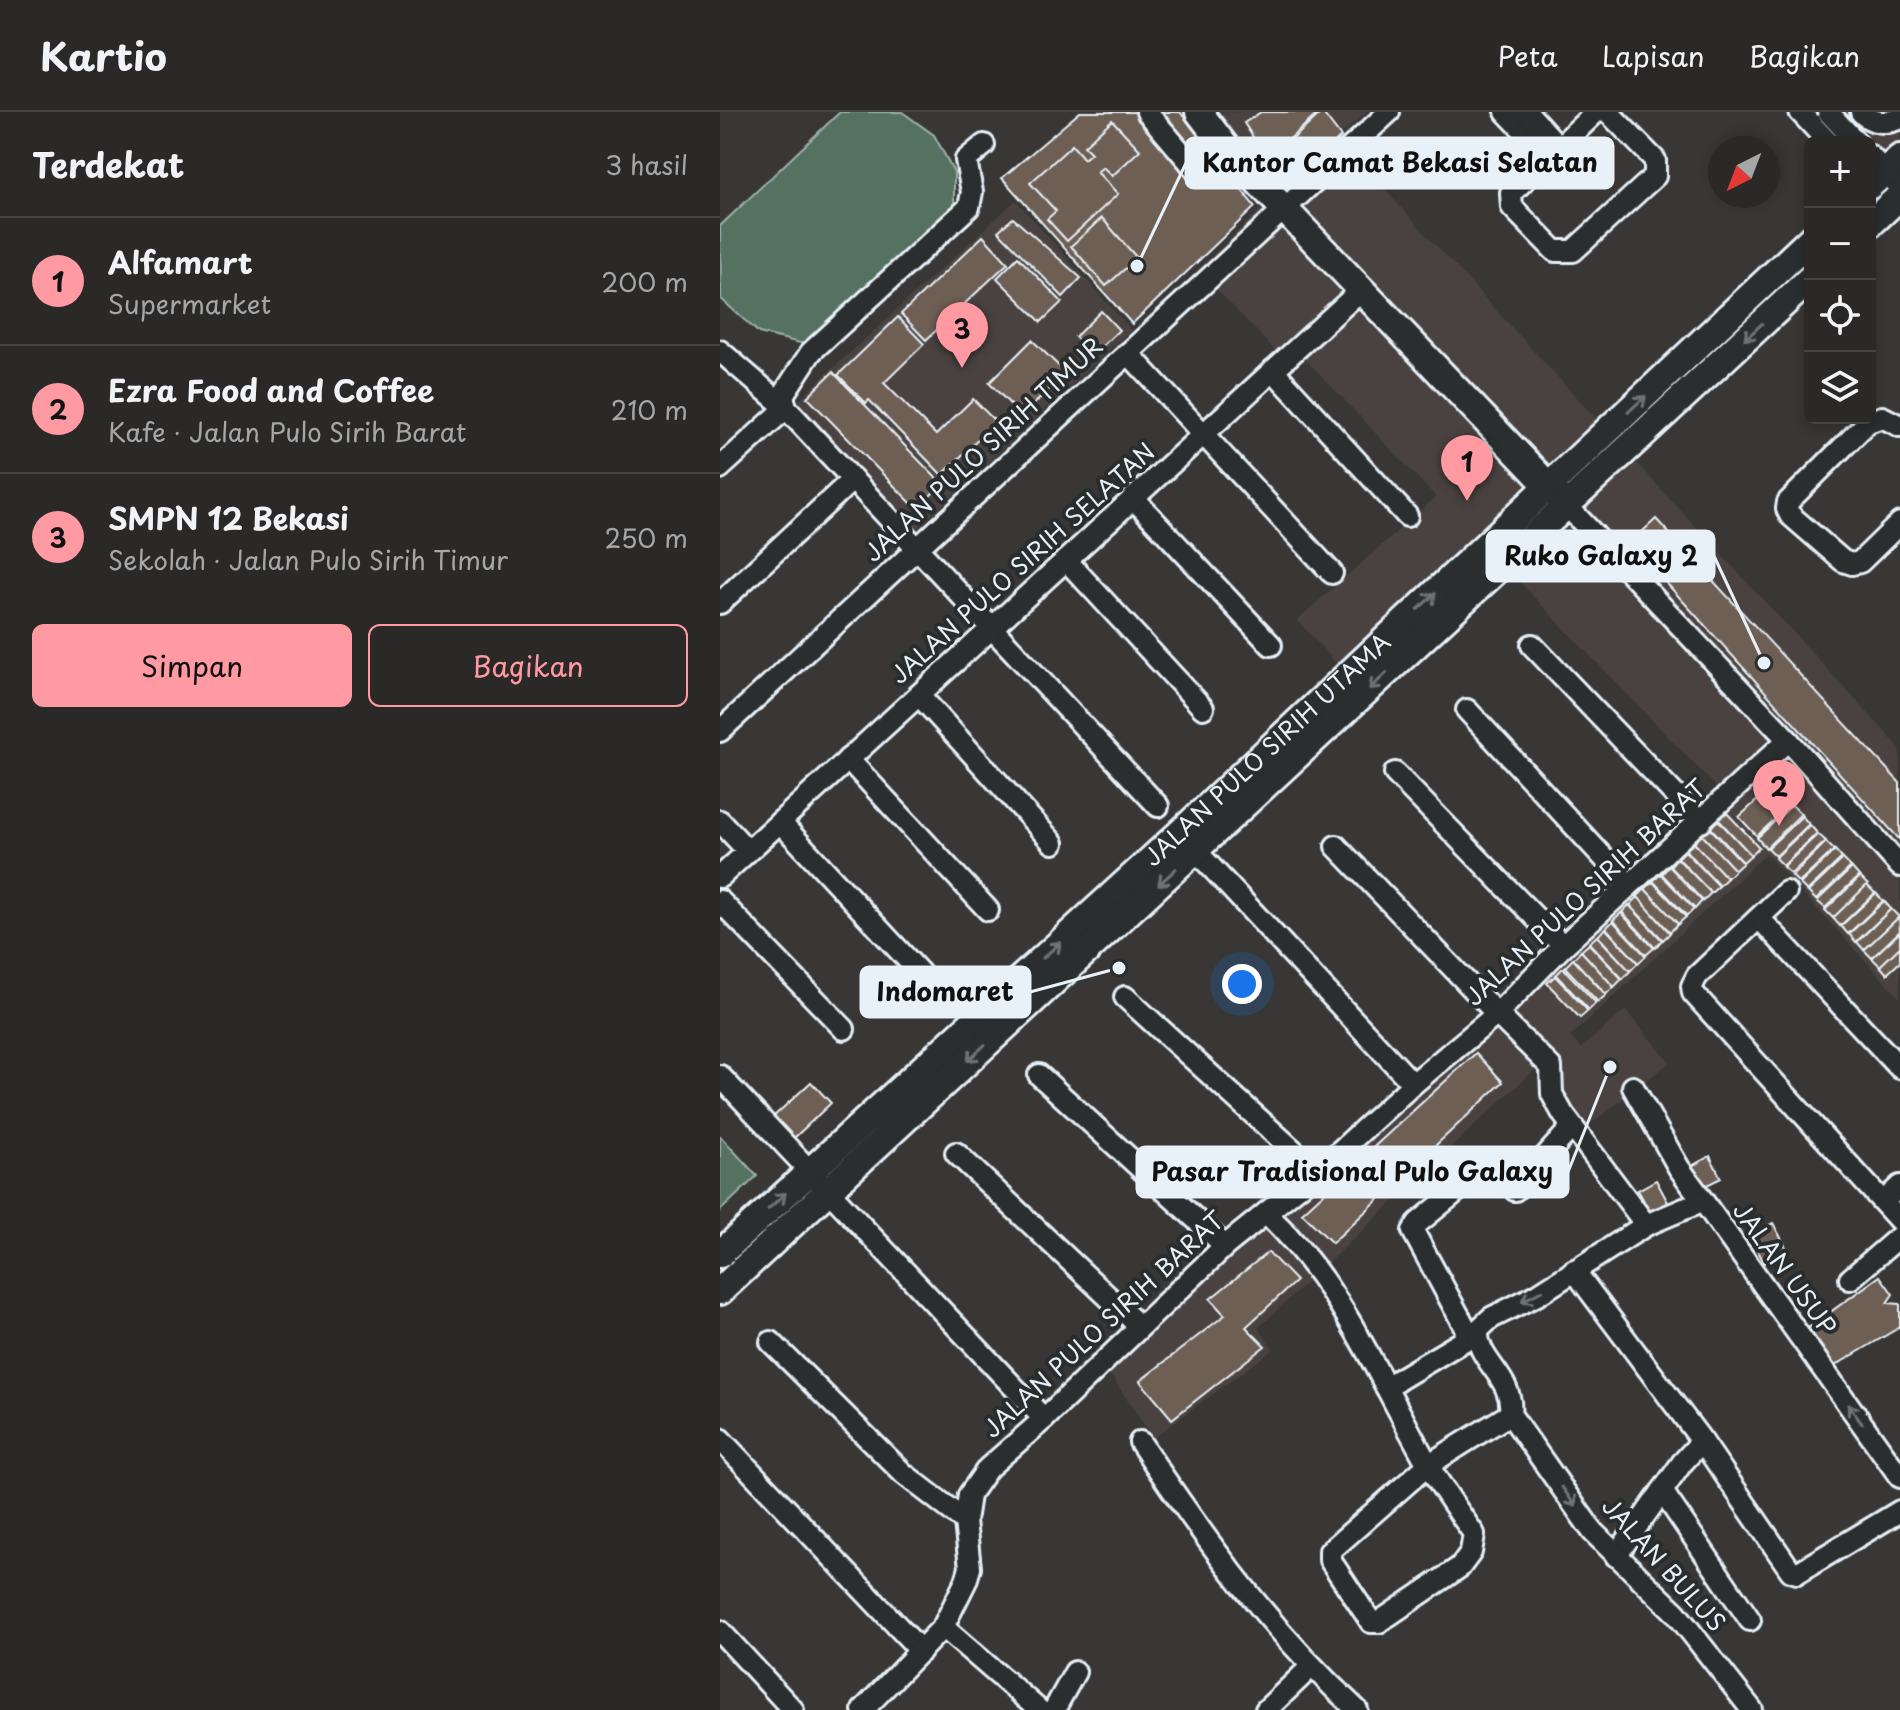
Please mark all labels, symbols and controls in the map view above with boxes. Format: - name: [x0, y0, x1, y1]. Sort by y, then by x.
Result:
- text: Kartio: [40, 27, 167, 84]
- text: Peta: [1498, 34, 1558, 77]
- text: Lapisan: [1602, 34, 1705, 77]
- text: Bagikan: [1749, 34, 1860, 77]
- north arrow: [1708, 136, 1780, 208]
- map controls: [1804, 136, 1876, 424]
- button: +: [1804, 136, 1876, 208]
- text: Terdekat: [32, 138, 184, 190]
- callout: Kantor Camat Bekasi Selatan: [1186, 138, 1613, 188]
- text: Kantor Camat Bekasi Selatan: [1202, 142, 1598, 181]
- text: 3 hasil: [605, 145, 688, 184]
- button: −: [1804, 208, 1876, 280]
- text: Alfamart: [108, 239, 253, 284]
- text: 1: [52, 262, 64, 301]
- text: 200 m: [601, 262, 688, 301]
- button: locate: [1804, 280, 1876, 352]
- text: Supermarket: [108, 284, 271, 323]
- pin: 3: [936, 302, 988, 368]
- one-way arrow: [1743, 322, 1763, 341]
- street label: JALAN PULO SIRIH TIMUR: [855, 328, 1110, 569]
- button: layers: [1804, 352, 1876, 424]
- text: Ezra Food and Coffee: [108, 367, 434, 412]
- text: 2: [49, 390, 67, 429]
- text: 210 m: [611, 390, 688, 429]
- one-way arrow: [1627, 395, 1647, 414]
- text: Kafe · Jalan Pulo Sirih Barat: [108, 412, 466, 451]
- street label: JALAN PULO SIRIH SELATAN: [881, 434, 1162, 692]
- pin: 1: [1441, 435, 1493, 501]
- text: SMPN 12 Bekasi: [108, 495, 349, 540]
- text: 3: [49, 518, 67, 557]
- text: 250 m: [604, 518, 688, 557]
- callout: Ruko Galaxy 2: [1487, 531, 1714, 581]
- text: Ruko Galaxy 2: [1504, 535, 1698, 574]
- text: Sekolah · Jalan Pulo Sirih Timur: [108, 540, 508, 579]
- one-way arrow: [1417, 592, 1436, 611]
- button: Simpan: [32, 624, 352, 707]
- button: Bagikan: [368, 624, 688, 707]
- street label: JALAN PULO SIRIH UTAMA: [1135, 624, 1398, 874]
- one-way arrow: [1368, 671, 1388, 690]
- pin: 2: [1753, 760, 1805, 826]
- street label: JALAN PULO SIRIH BARAT: [1456, 769, 1714, 1013]
- one-way arrow: [1158, 868, 1178, 886]
- one-way arrow: [1042, 940, 1062, 959]
- your location: [1222, 964, 1262, 1004]
- callout: Indomaret: [861, 967, 1030, 1017]
- text: Indomaret: [876, 971, 1014, 1010]
- one-way arrow: [967, 1044, 987, 1062]
- callout: Pasar Tradisional Pulo Galaxy: [1137, 1147, 1568, 1197]
- text: Pasar Tradisional Pulo Galaxy: [1151, 1151, 1553, 1190]
- one-way arrow: [767, 1192, 787, 1210]
- street label: JALAN USUP: [1725, 1194, 1846, 1342]
- street label: JALAN PULO SIRIH BARAT: [974, 1201, 1232, 1445]
- one-way arrow: [1521, 1289, 1545, 1305]
- one-way arrow: [1847, 1403, 1863, 1425]
- one-way arrow: [1561, 1485, 1577, 1507]
- street label: JALAN BULUS: [1594, 1488, 1735, 1639]

